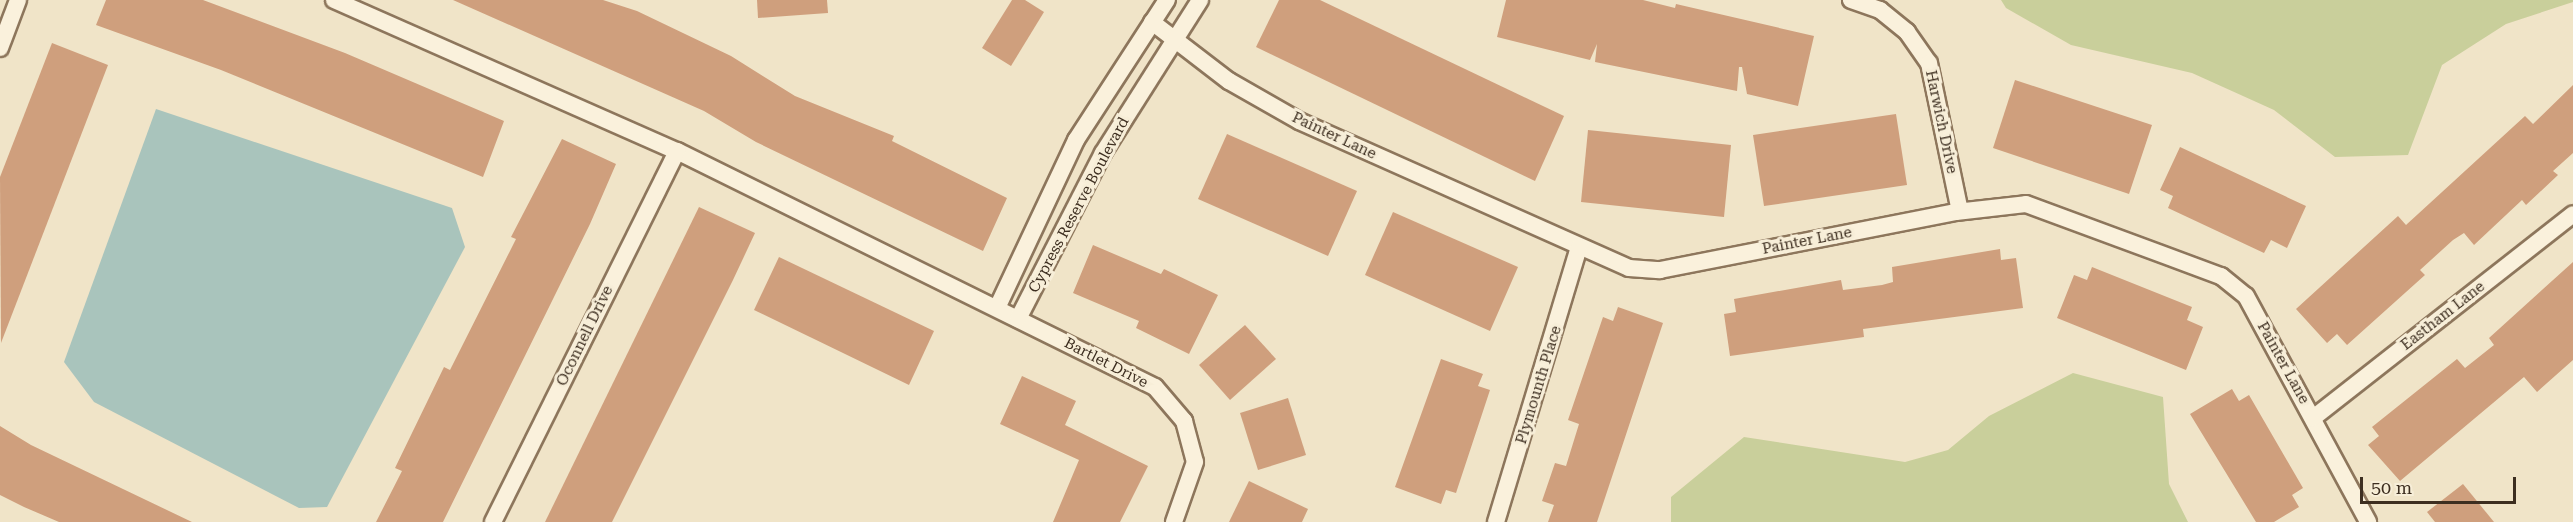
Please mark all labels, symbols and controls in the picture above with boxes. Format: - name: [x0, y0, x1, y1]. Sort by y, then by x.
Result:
- street label: Harwich Drive: [1921, 69, 1961, 175]
- street label: Painter Lane: [1289, 109, 1379, 163]
- street label: Cypress Reserve Boulevard: [1025, 114, 1133, 296]
- street label: Painter Lane: [1761, 223, 1853, 259]
- street label: Eastham Lane: [2398, 278, 2488, 354]
- street label: Oconnell Drive: [553, 283, 617, 389]
- street label: Painter Lane: [2253, 319, 2313, 407]
- street label: Plymounth Place: [1512, 324, 1566, 446]
- street label: Bartlet Drive: [1061, 334, 1151, 392]
- scale bar: [2363, 465, 2519, 503]
- text: 50 m: [2371, 477, 2412, 498]

